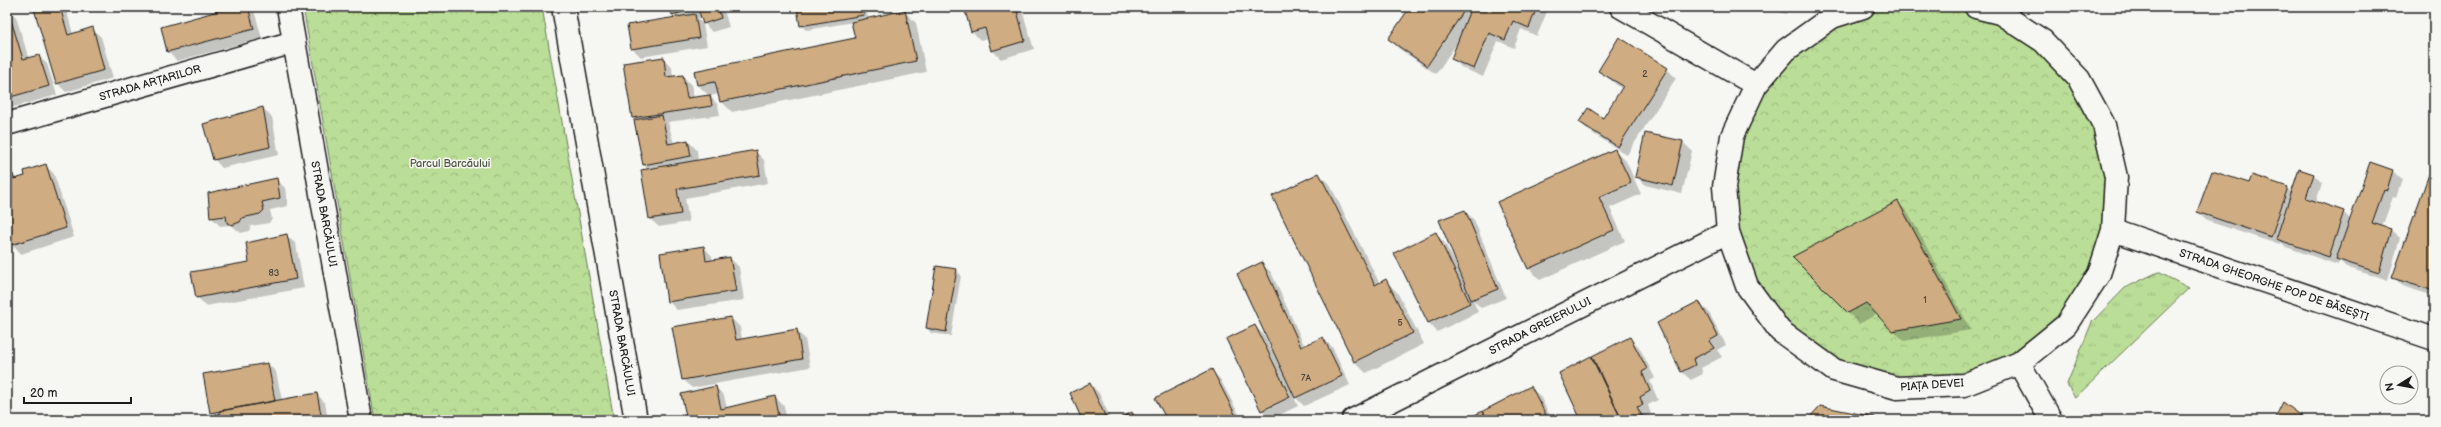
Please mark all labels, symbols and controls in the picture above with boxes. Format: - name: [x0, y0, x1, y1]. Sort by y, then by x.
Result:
- street label: STRADA ARȚARILOR: [98, 62, 203, 104]
- house number: 2: [1642, 69, 1648, 80]
- park label: Parcul Barcăului: [410, 157, 490, 170]
- street label: STRADA BARCĂULUI: [308, 160, 340, 268]
- street label: STRADA GHEORGHE POP DE BĂSEȘTI: [2178, 246, 2371, 324]
- house number: 83: [269, 268, 280, 279]
- street label: STRADA BARCĂULUI: [606, 289, 638, 397]
- street label: STRADA GREIERULUI: [1487, 294, 1594, 357]
- house number: 1: [1923, 295, 1927, 306]
- house number: 5: [1397, 318, 1403, 329]
- north arrow: [2379, 365, 2419, 405]
- house number: 7A: [1301, 373, 1311, 384]
- street label: PIAȚA DEVEI: [1900, 376, 1965, 394]
- scale bar: [24, 379, 131, 405]
- text: N: [2383, 382, 2397, 392]
- text: 20 m: [30, 386, 57, 401]

